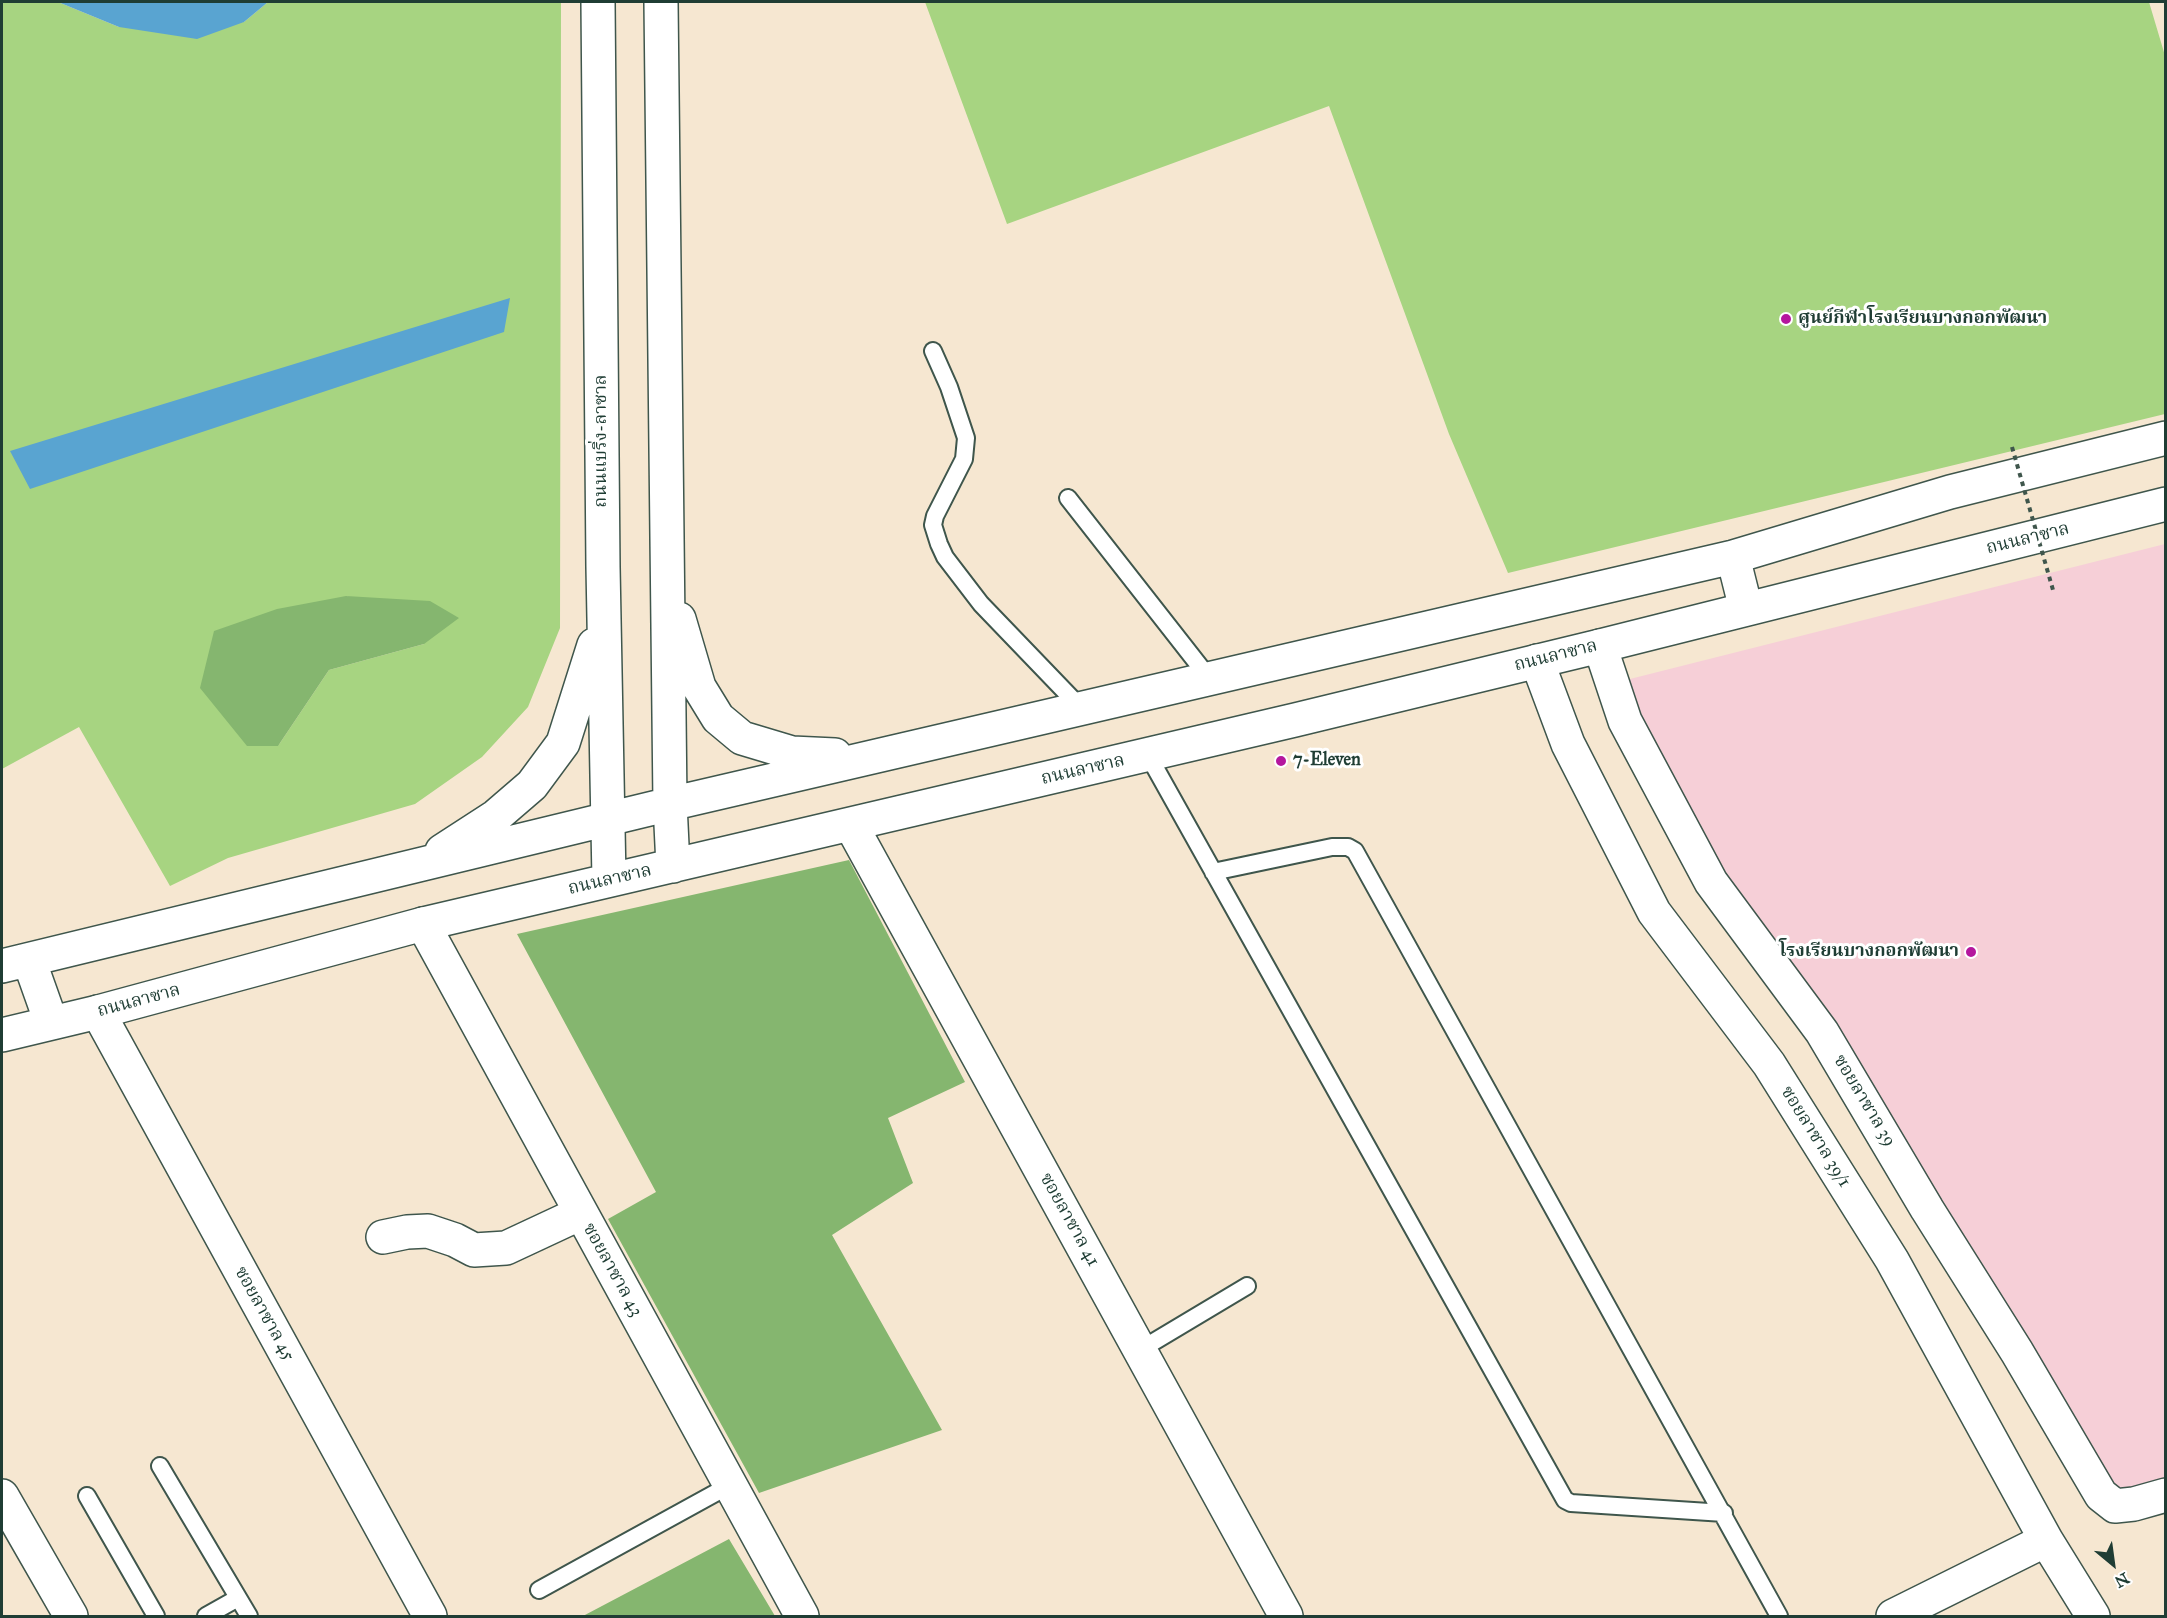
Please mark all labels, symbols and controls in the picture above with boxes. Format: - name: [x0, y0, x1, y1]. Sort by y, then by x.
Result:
- place label: ศูนย์กีฬาโรงเรียนบางกอกพัฒนา: [1798, 308, 2047, 330]
- marker: ศูนย์กีฬาโรงเรียนบางกอกพัฒนา: [1779, 312, 1793, 326]
- street label: ถนนแบริ่ง-ลาซาล: [591, 374, 613, 508]
- street label: ถนนลาซาล: [1984, 518, 2072, 560]
- street label: ถนนลาซาล: [1512, 635, 1600, 677]
- street label: ถนนลาซาล: [1039, 750, 1127, 790]
- place label: 7-Eleven: [1293, 750, 1361, 772]
- marker: 7-Eleven: [1274, 754, 1288, 768]
- street label: ถนนลาซาล: [566, 860, 654, 900]
- place label: โรงเรียนบางกอกพัฒนา: [1779, 941, 1959, 963]
- marker: โรงเรียนบางกอกพัฒนา: [1964, 945, 1978, 959]
- street label: ถนนลาซาล: [95, 980, 183, 1022]
- street label: ซอยลาซาล 39: [1828, 1051, 1900, 1151]
- street label: ซอยลาซาล 39/1: [1775, 1082, 1855, 1192]
- street label: ซอยลาซาล 41: [1034, 1170, 1104, 1270]
- street label: ซอยลาซาล 43: [577, 1219, 647, 1321]
- street label: ซอยลาซาล 45: [229, 1263, 299, 1365]
- north arrow: [2083, 1534, 2143, 1594]
- text: N: [2111, 1569, 2133, 1592]

